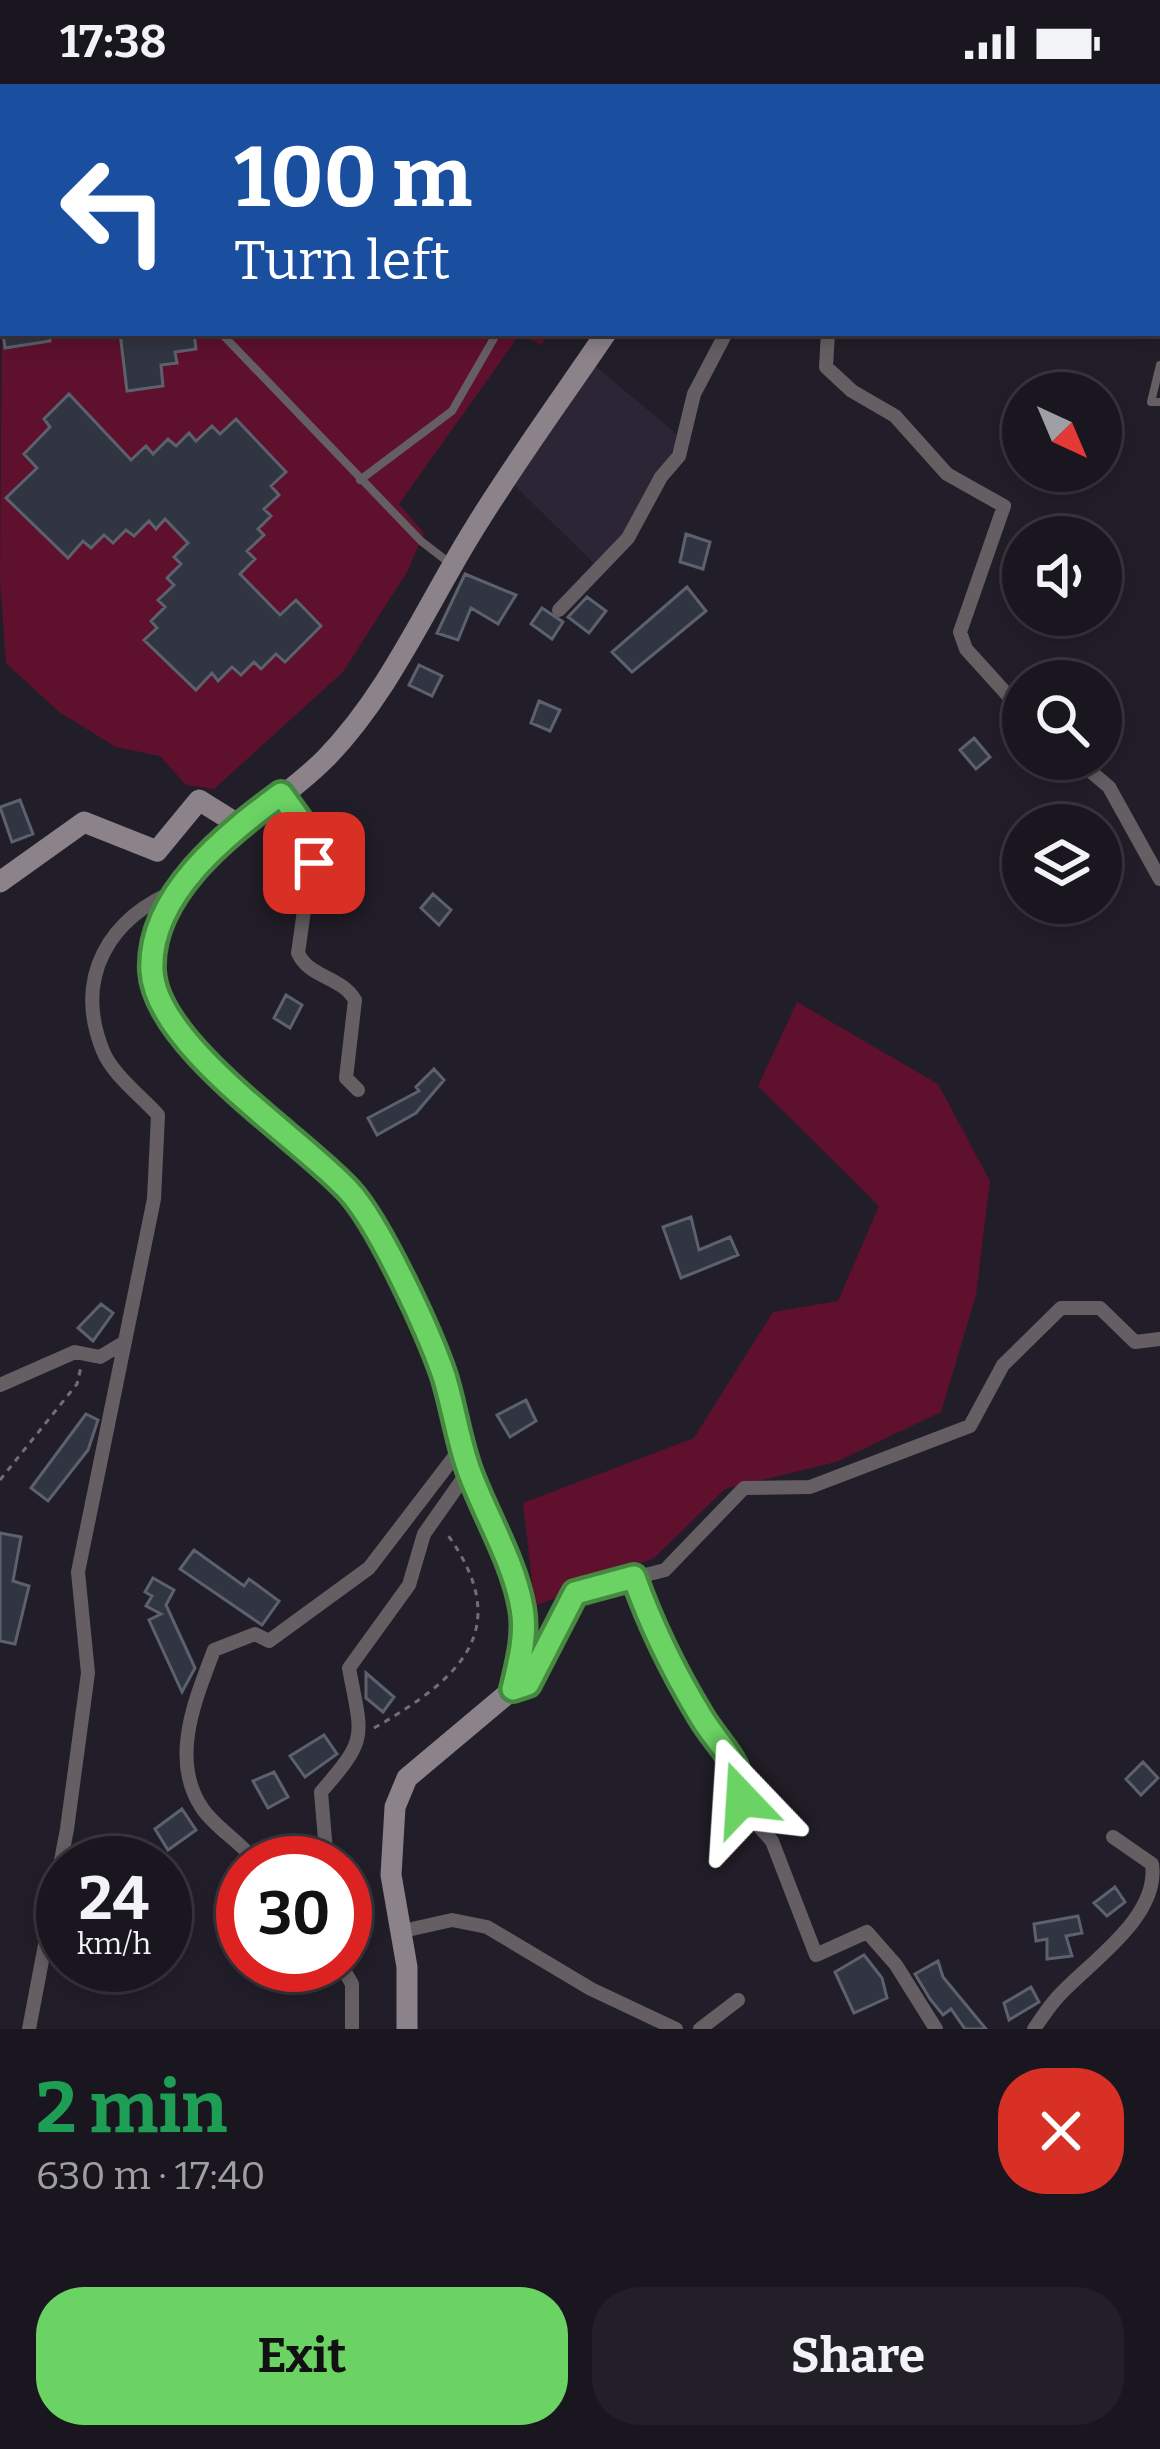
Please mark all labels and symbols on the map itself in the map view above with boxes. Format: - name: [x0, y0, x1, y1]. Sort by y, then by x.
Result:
- north arrow: [1002, 372, 1122, 492]
- pin: [263, 812, 365, 914]
- position arrow: [679, 1736, 805, 1862]
- speed limit sign: 30: [216, 1836, 372, 1992]

